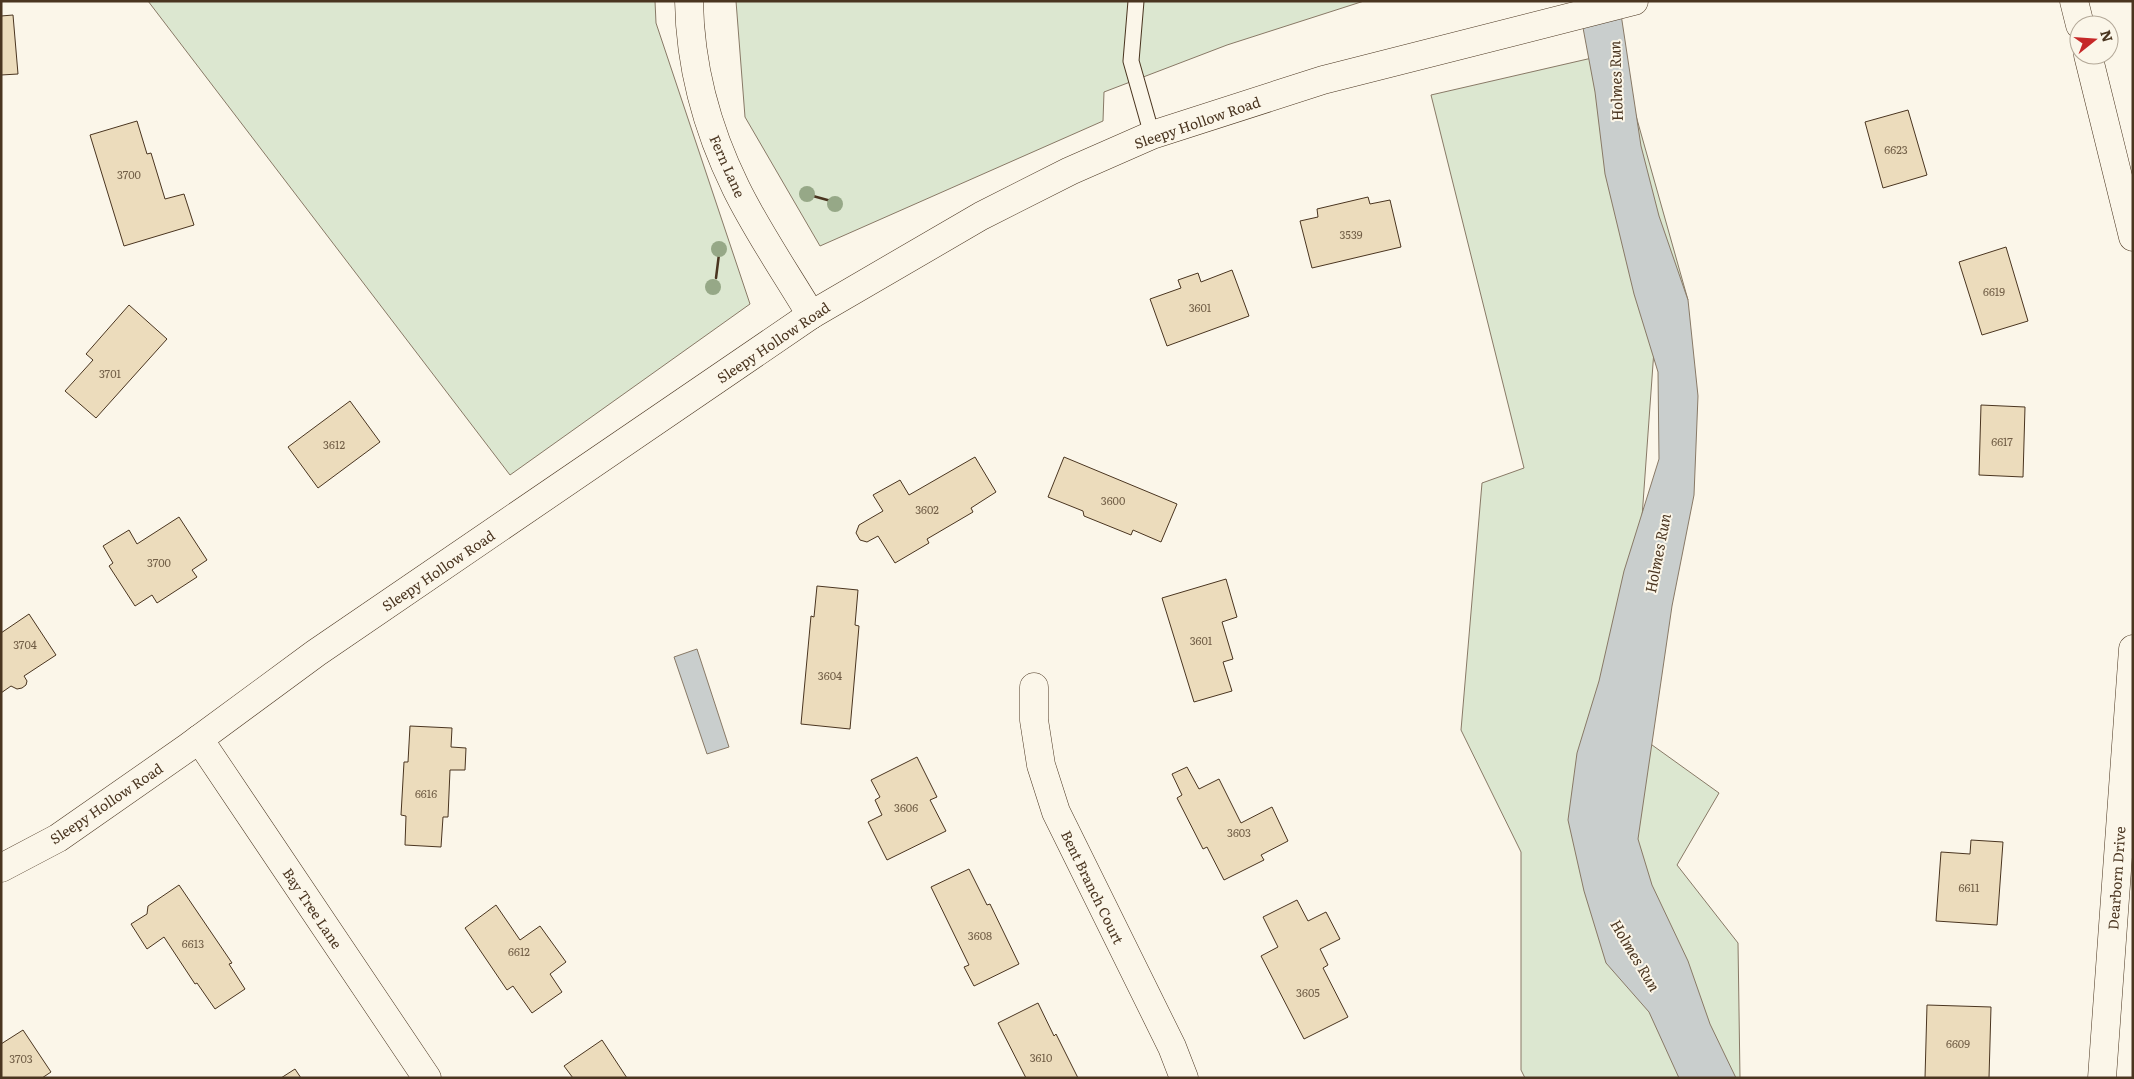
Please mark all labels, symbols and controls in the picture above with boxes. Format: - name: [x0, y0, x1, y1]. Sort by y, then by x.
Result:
- north arrow: [2069, 15, 2119, 65]
- text: N: [2096, 27, 2119, 45]
- water label: Holmes Run: [1602, 40, 1628, 122]
- street label: Sleepy Hollow Road: [1131, 91, 1263, 153]
- street label: Fern Lane: [705, 131, 751, 201]
- house number: 6623: [1884, 141, 1908, 157]
- house number: 3700: [117, 166, 141, 182]
- house number: 3539: [1339, 226, 1363, 242]
- house number: 6619: [1983, 283, 2005, 299]
- street label: Sleepy Hollow Road: [713, 296, 834, 387]
- house number: 3601: [1189, 299, 1212, 315]
- house number: 3701: [99, 365, 122, 381]
- house number: 6617: [1991, 433, 2013, 449]
- house number: 3612: [323, 436, 345, 452]
- house number: 3600: [1101, 492, 1125, 508]
- house number: 3602: [915, 501, 939, 517]
- water label: Holmes Run: [1638, 511, 1676, 595]
- street label: Sleepy Hollow Road: [378, 524, 499, 615]
- house number: 3700: [147, 554, 171, 570]
- house number: 3601: [1190, 632, 1213, 648]
- house number: 3704: [13, 636, 37, 652]
- house number: 3604: [818, 667, 842, 683]
- street label: Sleepy Hollow Road: [46, 757, 167, 848]
- house number: 6616: [415, 785, 437, 801]
- house number: 3606: [894, 799, 918, 815]
- house number: 3603: [1227, 824, 1251, 840]
- street label: Dearborn Drive: [2102, 826, 2130, 930]
- street label: Bent Branch Court: [1057, 827, 1129, 947]
- street label: Bay Tree Lane: [279, 864, 347, 952]
- house number: 6611: [1959, 879, 1980, 895]
- water label: Holmes Run: [1605, 915, 1667, 995]
- house number: 3608: [968, 927, 992, 943]
- house number: 6613: [182, 935, 204, 951]
- house number: 6612: [508, 943, 530, 959]
- house number: 3605: [1296, 984, 1320, 1000]
- house number: 6609: [1946, 1035, 1970, 1051]
- house number: 3610: [1030, 1049, 1052, 1065]
- house number: 3703: [9, 1050, 33, 1066]

